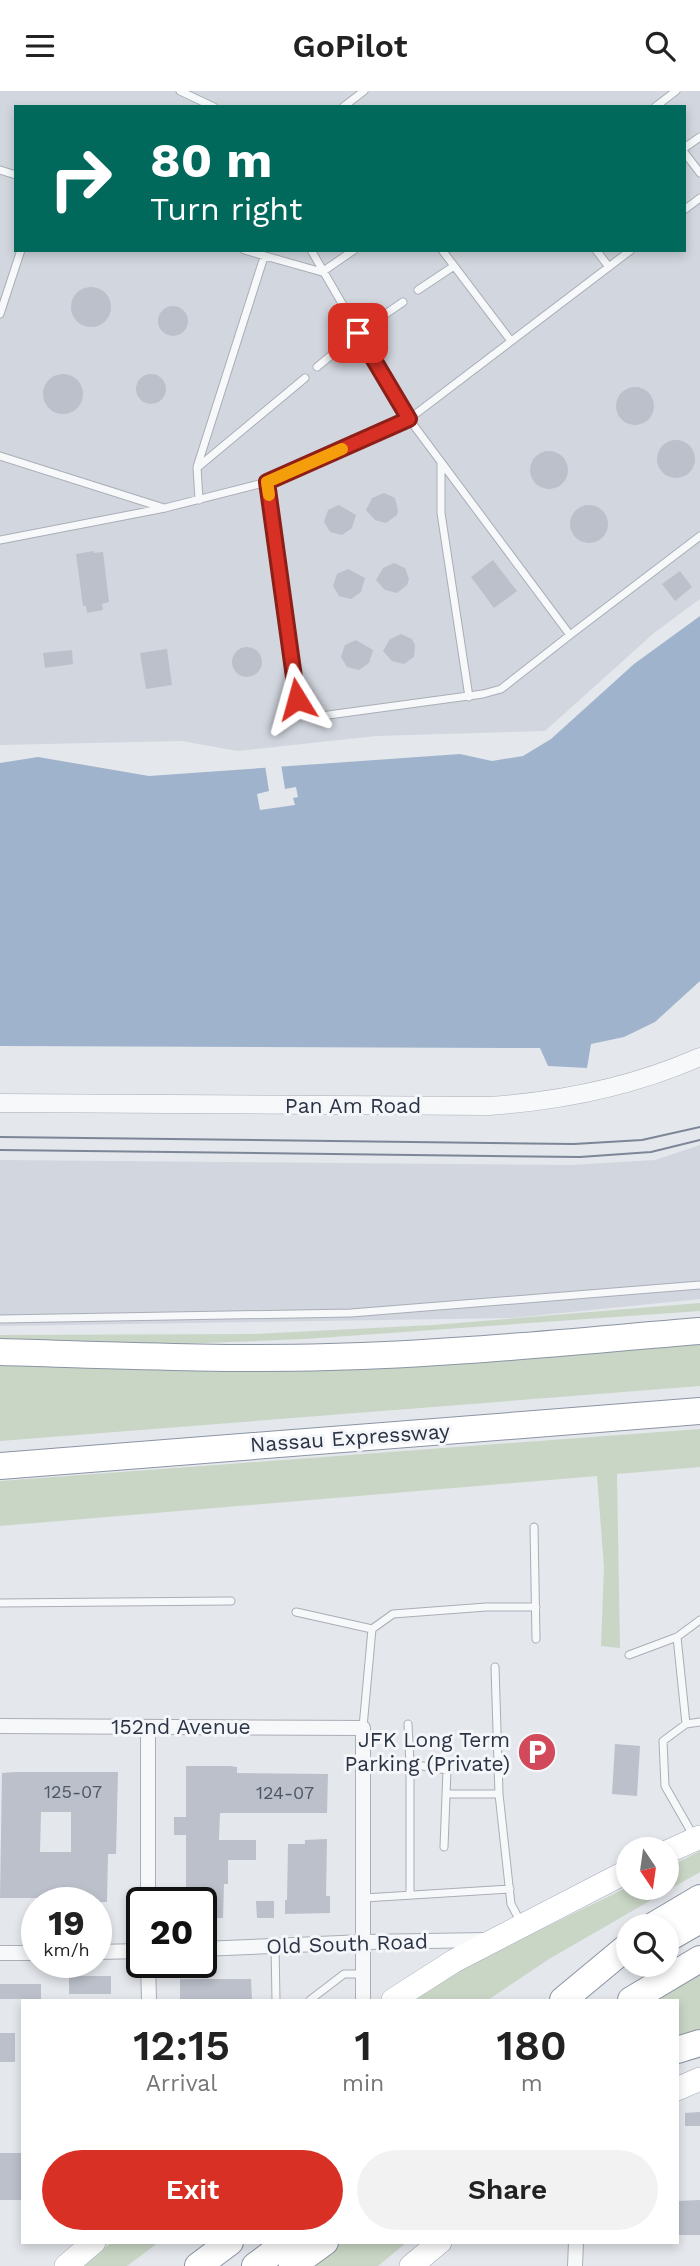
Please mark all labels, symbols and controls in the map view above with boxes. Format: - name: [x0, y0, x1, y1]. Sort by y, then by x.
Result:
- icon: menu: [21, 27, 59, 65]
- text: GoPilot: [293, 27, 407, 65]
- icon: search: [641, 27, 679, 65]
- text: 80 m: [150, 131, 272, 189]
- icon: right: [35, 133, 126, 224]
- text: Turn right: [150, 190, 302, 228]
- pin: [328, 303, 388, 363]
- icon: arrive: [339, 314, 377, 352]
- position arrow: [260, 662, 334, 736]
- street label: Pan Am Road: [285, 1093, 421, 1118]
- street label: Nassau Expressway: [249, 1418, 451, 1457]
- street label: 152nd Avenue: [111, 1714, 251, 1739]
- place label: JFK Long Term Parking (Private): [344, 1727, 510, 1776]
- parking icon: JFK Long Term Parking (Private): [516, 1731, 558, 1773]
- house number: 125-07: [44, 1781, 102, 1802]
- house number: 124-07: [256, 1782, 314, 1803]
- north arrow: [616, 1837, 679, 1901]
- map controls: [616, 1837, 679, 1977]
- speed limit sign: 20: [126, 1887, 217, 1978]
- text: 19: [48, 1902, 85, 1944]
- button: search: [616, 1914, 679, 1977]
- street label: Old South Road: [266, 1928, 428, 1959]
- text: km/h: [43, 1939, 90, 1960]
- text: 12:15: [133, 2021, 230, 2070]
- text: 1: [354, 2021, 372, 2070]
- text: 180: [496, 2021, 567, 2070]
- text: Arrival: [146, 2070, 217, 2097]
- text: min: [342, 2070, 384, 2097]
- text: m: [521, 2070, 543, 2097]
- button: Exit: [42, 2150, 343, 2230]
- button: Share: [357, 2150, 658, 2230]

